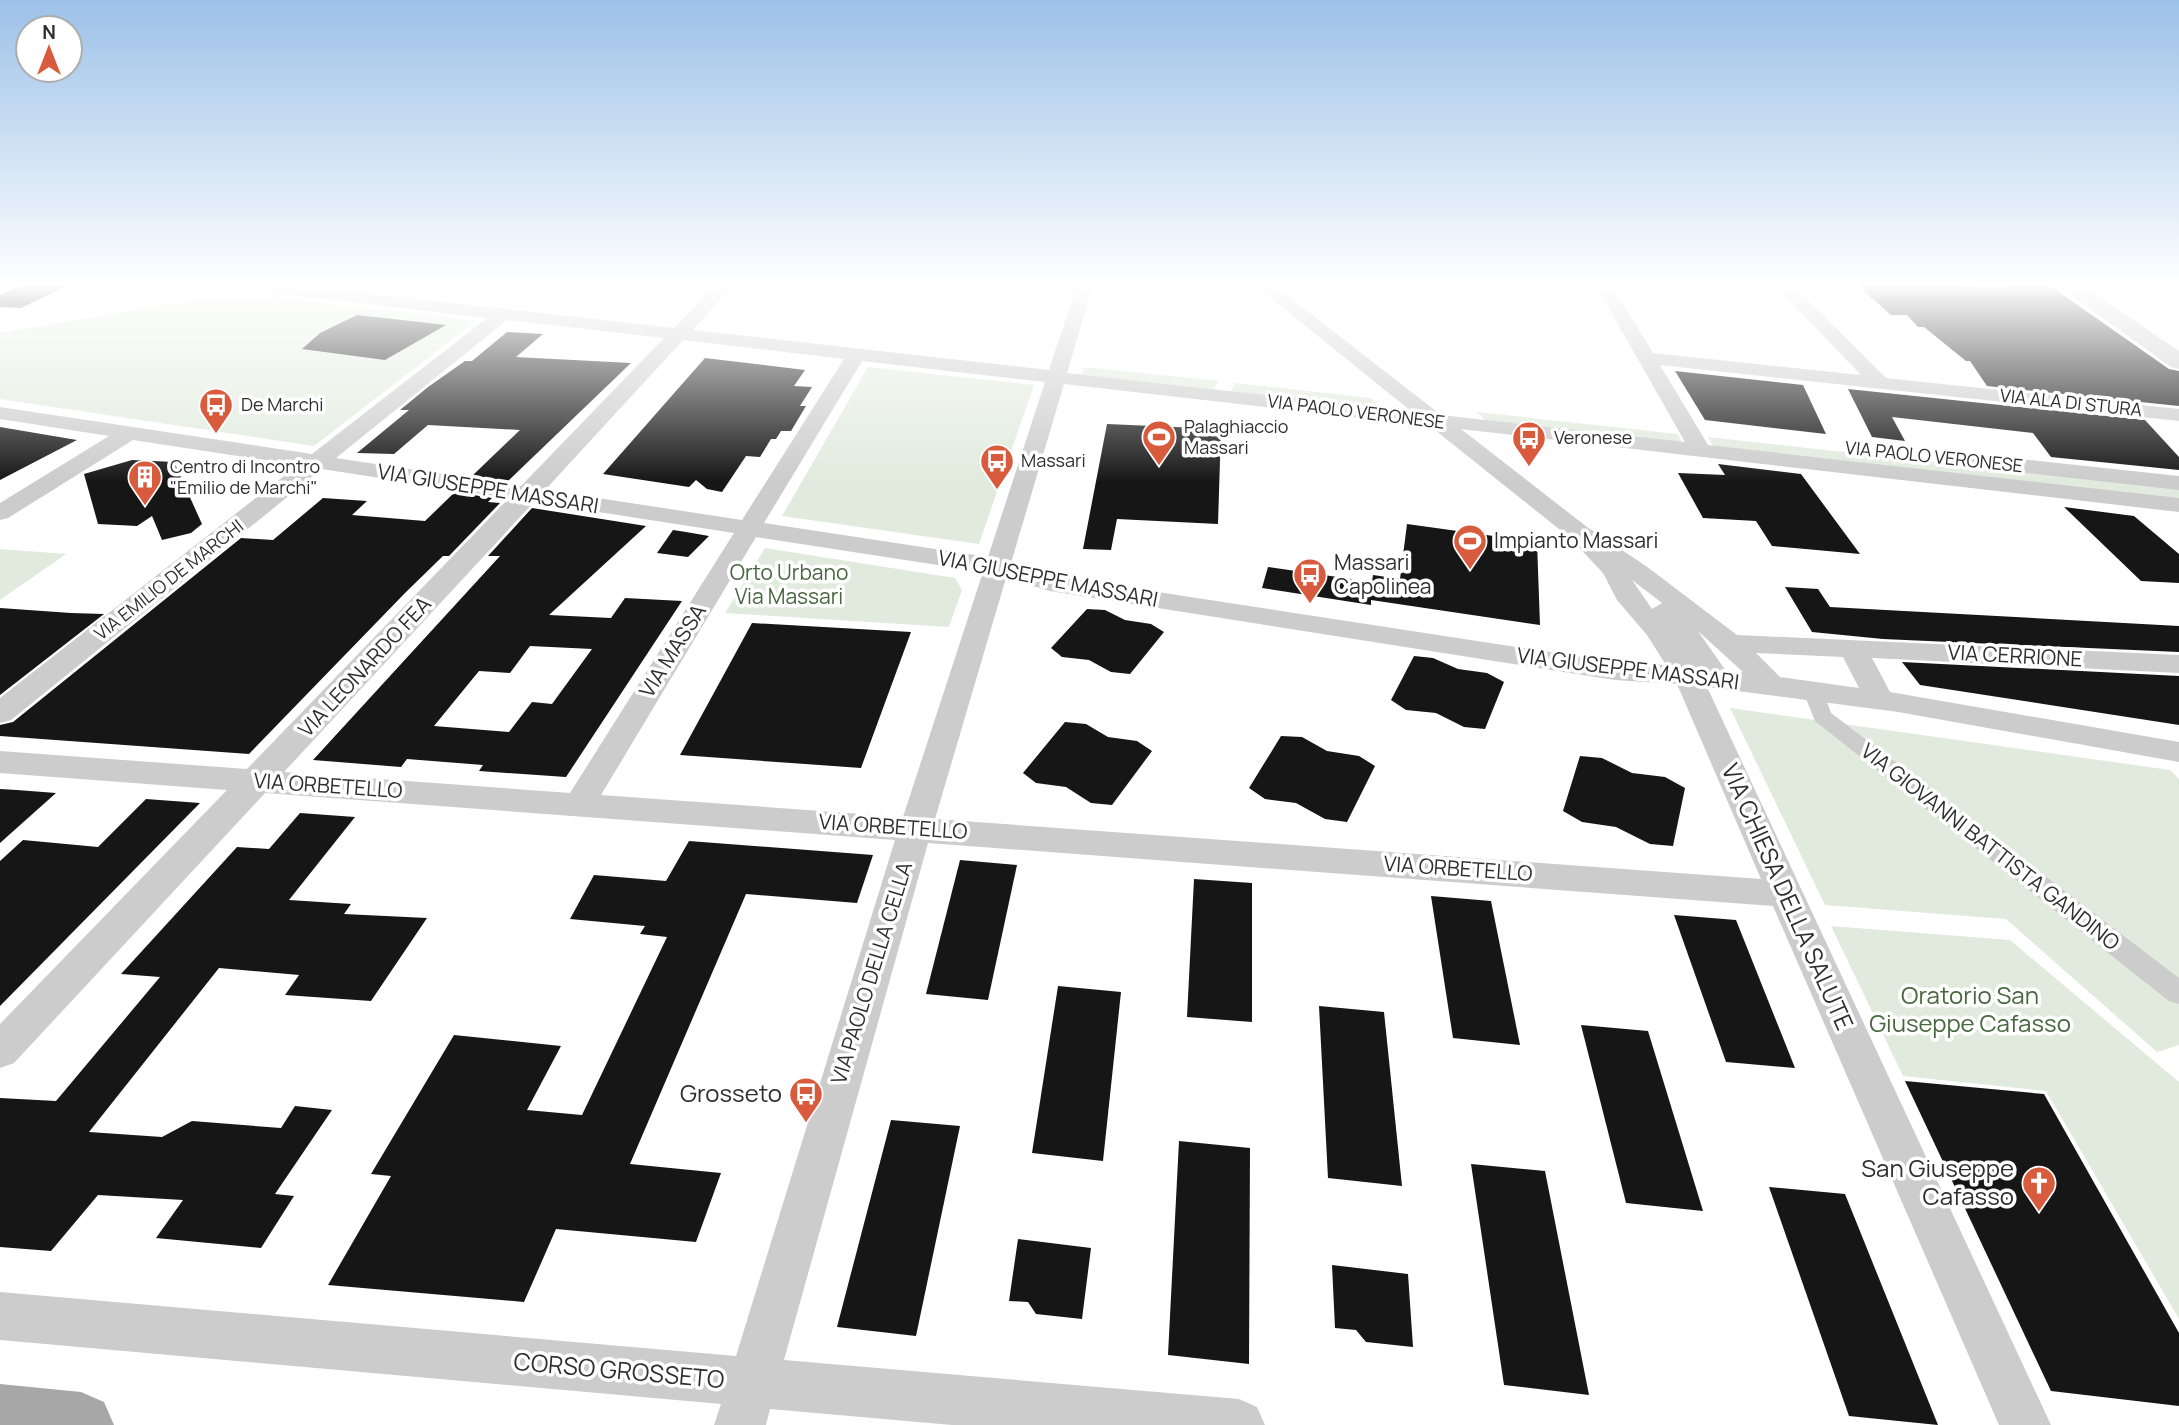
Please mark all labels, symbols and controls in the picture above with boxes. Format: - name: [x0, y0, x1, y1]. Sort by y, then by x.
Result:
- north arrow: [14, 14, 84, 84]
- text: N: [42, 19, 56, 45]
- street label: VIA ALA DI STURA: [1999, 383, 2144, 421]
- bus stop icon: De Marchi: [197, 386, 235, 435]
- street label: VIA PAOLO VERONESE: [1266, 388, 1446, 434]
- place label: De Marchi: [241, 392, 324, 416]
- place label: Palaghiaccio Massari: [1184, 414, 1288, 459]
- sports icon: Palaghiaccio Massari: [1140, 418, 1178, 467]
- bus stop icon: Veronese: [1510, 419, 1548, 468]
- place label: Veronese: [1554, 425, 1632, 449]
- street label: VIA PAOLO VERONESE: [1844, 435, 2024, 477]
- bus stop icon: Massari: [978, 442, 1016, 491]
- place label: Massari: [1021, 448, 1086, 472]
- place label: Centro di Incontro "Emilio de Marchi": [170, 454, 320, 499]
- street label: VIA GIUSEPPE MASSARI: [376, 457, 601, 519]
- building icon: Centro di Incontro "Emilio de Marchi": [126, 458, 164, 507]
- street label: VIA EMILIO DE MARCHI: [89, 514, 248, 645]
- sports icon: Impianto Massari: [1451, 522, 1489, 571]
- place label: Impianto Massari: [1494, 526, 1658, 554]
- street label: VIA GIUSEPPE MASSARI: [936, 543, 1161, 613]
- place label: Massari Capolinea: [1334, 548, 1432, 600]
- bus stop icon: Massari Capolinea: [1291, 556, 1329, 605]
- park label: Orto Urbano Via Massari: [730, 558, 848, 610]
- street label: VIA LEONARDO FEA: [292, 590, 437, 743]
- street label: VIA MASSA: [632, 598, 712, 702]
- street label: VIA CERRIONE: [1947, 637, 2083, 673]
- street label: VIA GIUSEPPE MASSARI: [1515, 640, 1741, 696]
- street label: VIA GIOVANNI BATTISTA GANDINO: [1856, 736, 2126, 956]
- street label: VIA CHIESA DELLA SALUTE: [1715, 758, 1862, 1035]
- street label: VIA ORBETELLO: [253, 766, 403, 804]
- street label: VIA ORBETELLO: [818, 807, 968, 845]
- street label: VIA ORBETELLO: [1383, 849, 1533, 887]
- street label: VIA PAOLO DELLA CELLA: [824, 858, 918, 1087]
- park label: Oratorio San Giuseppe Cafasso: [1869, 978, 2071, 1039]
- bus stop icon: Grosseto: [787, 1075, 825, 1124]
- place label: Grosseto: [680, 1076, 782, 1109]
- place label: San Giuseppe Cafasso: [1861, 1151, 2014, 1212]
- church icon: San Giuseppe Cafasso: [2020, 1164, 2058, 1213]
- street label: CORSO GROSSETO: [512, 1344, 726, 1395]

